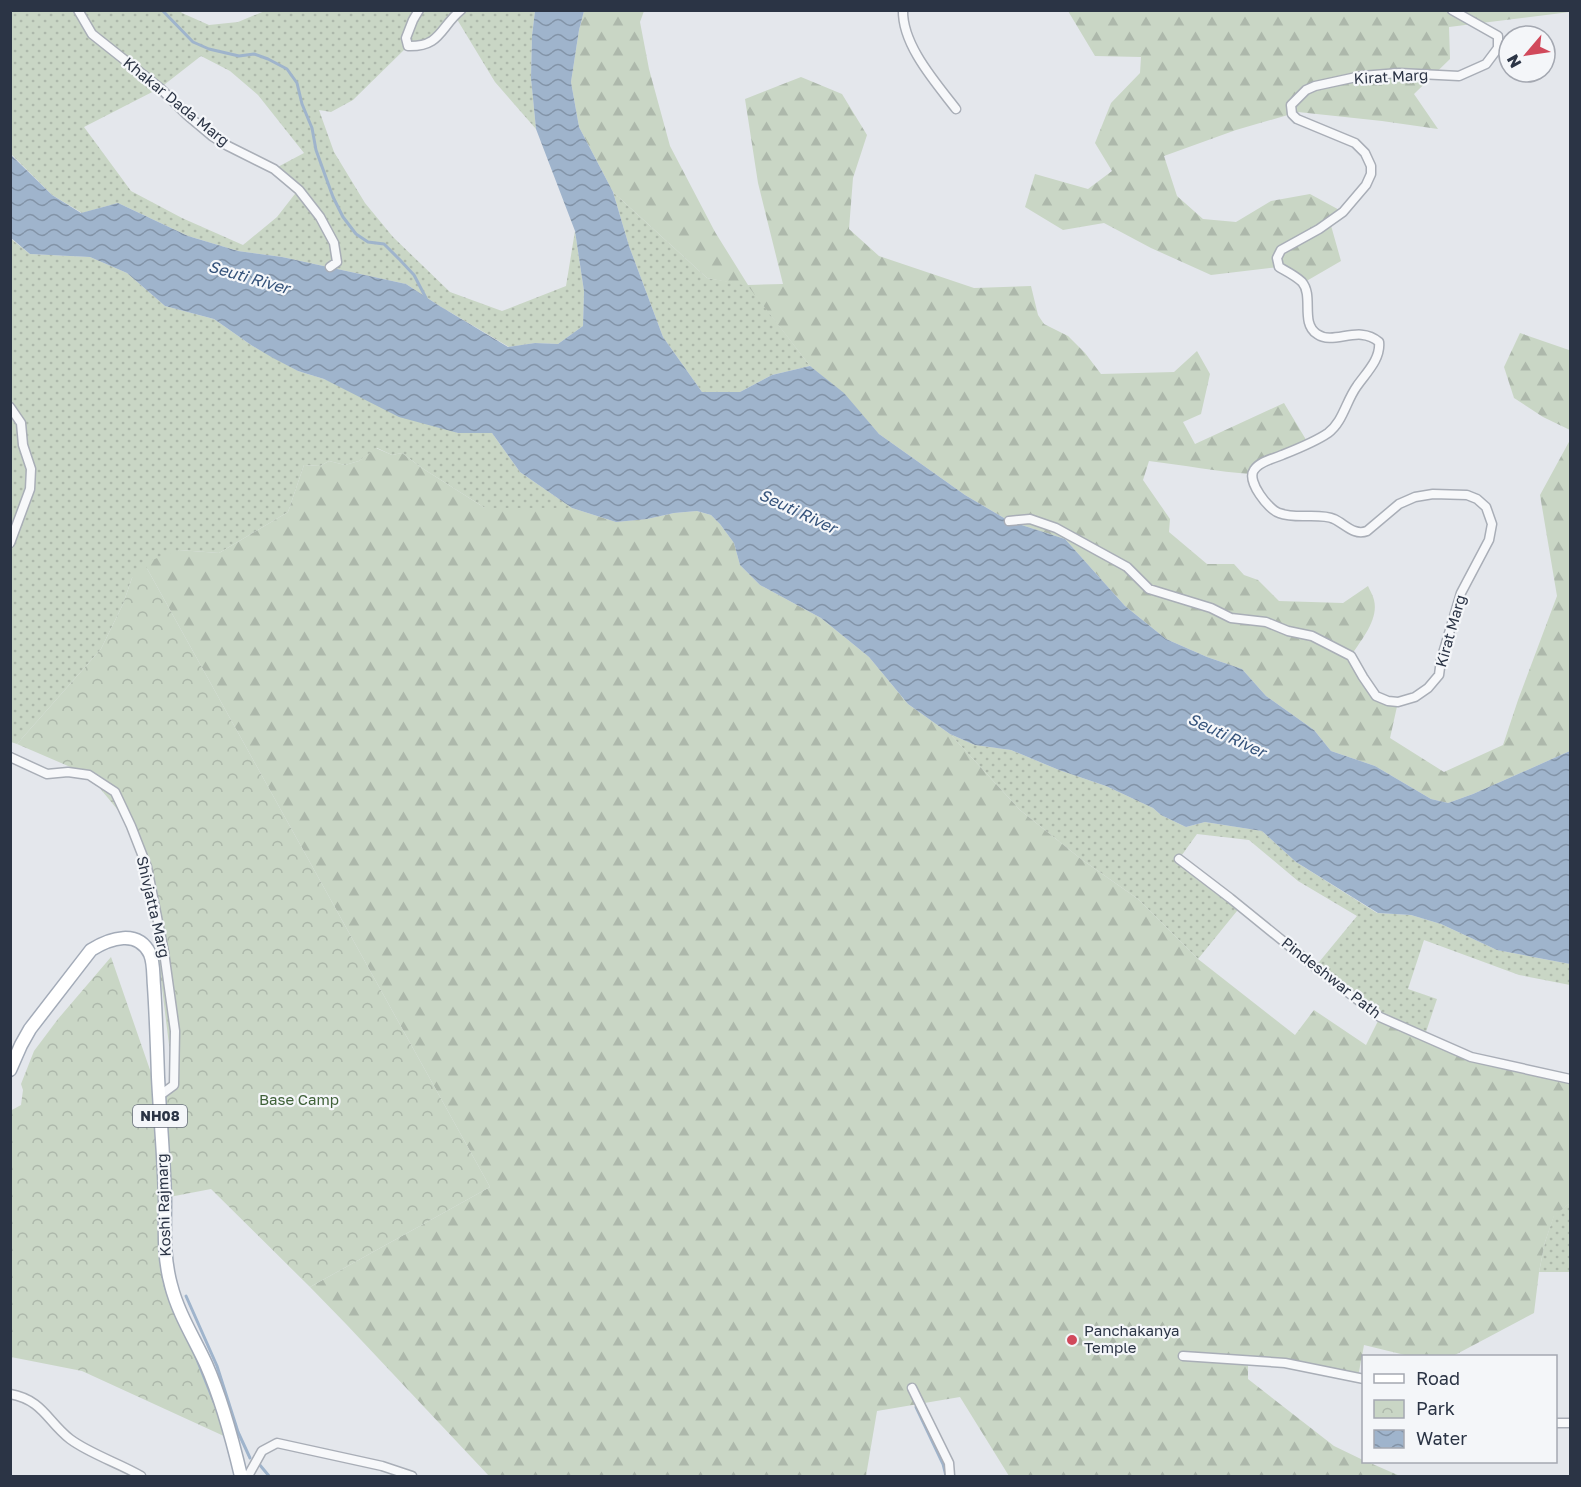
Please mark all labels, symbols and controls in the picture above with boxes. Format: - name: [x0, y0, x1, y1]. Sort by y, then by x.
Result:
- north arrow: [1497, 24, 1557, 84]
- text: N: [1502, 51, 1526, 71]
- street label: Khakar Dada Marg: [120, 53, 233, 149]
- street label: Kirat Marg: [1353, 65, 1429, 87]
- water label: Seuti River: [206, 256, 294, 299]
- water label: Seuti River: [756, 484, 842, 539]
- street label: Kirat Marg: [1431, 592, 1469, 669]
- water label: Seuti River: [1185, 708, 1271, 763]
- street label: Shivjatta Marg: [134, 854, 174, 959]
- street label: Pindeshwar Path: [1278, 933, 1385, 1022]
- park label: Base Camp: [259, 1090, 339, 1108]
- road number: NH08: [133, 1105, 187, 1127]
- street label: Koshi Rajmarg: [152, 1153, 174, 1257]
- place label: Panchakanya Temple: [1084, 1321, 1179, 1356]
- marker: Panchakanya Temple: [1065, 1333, 1079, 1347]
- legend: [1362, 1355, 1557, 1463]
- text: Road: [1416, 1367, 1460, 1389]
- text: Park: [1416, 1397, 1455, 1419]
- text: Water: [1416, 1427, 1467, 1449]

